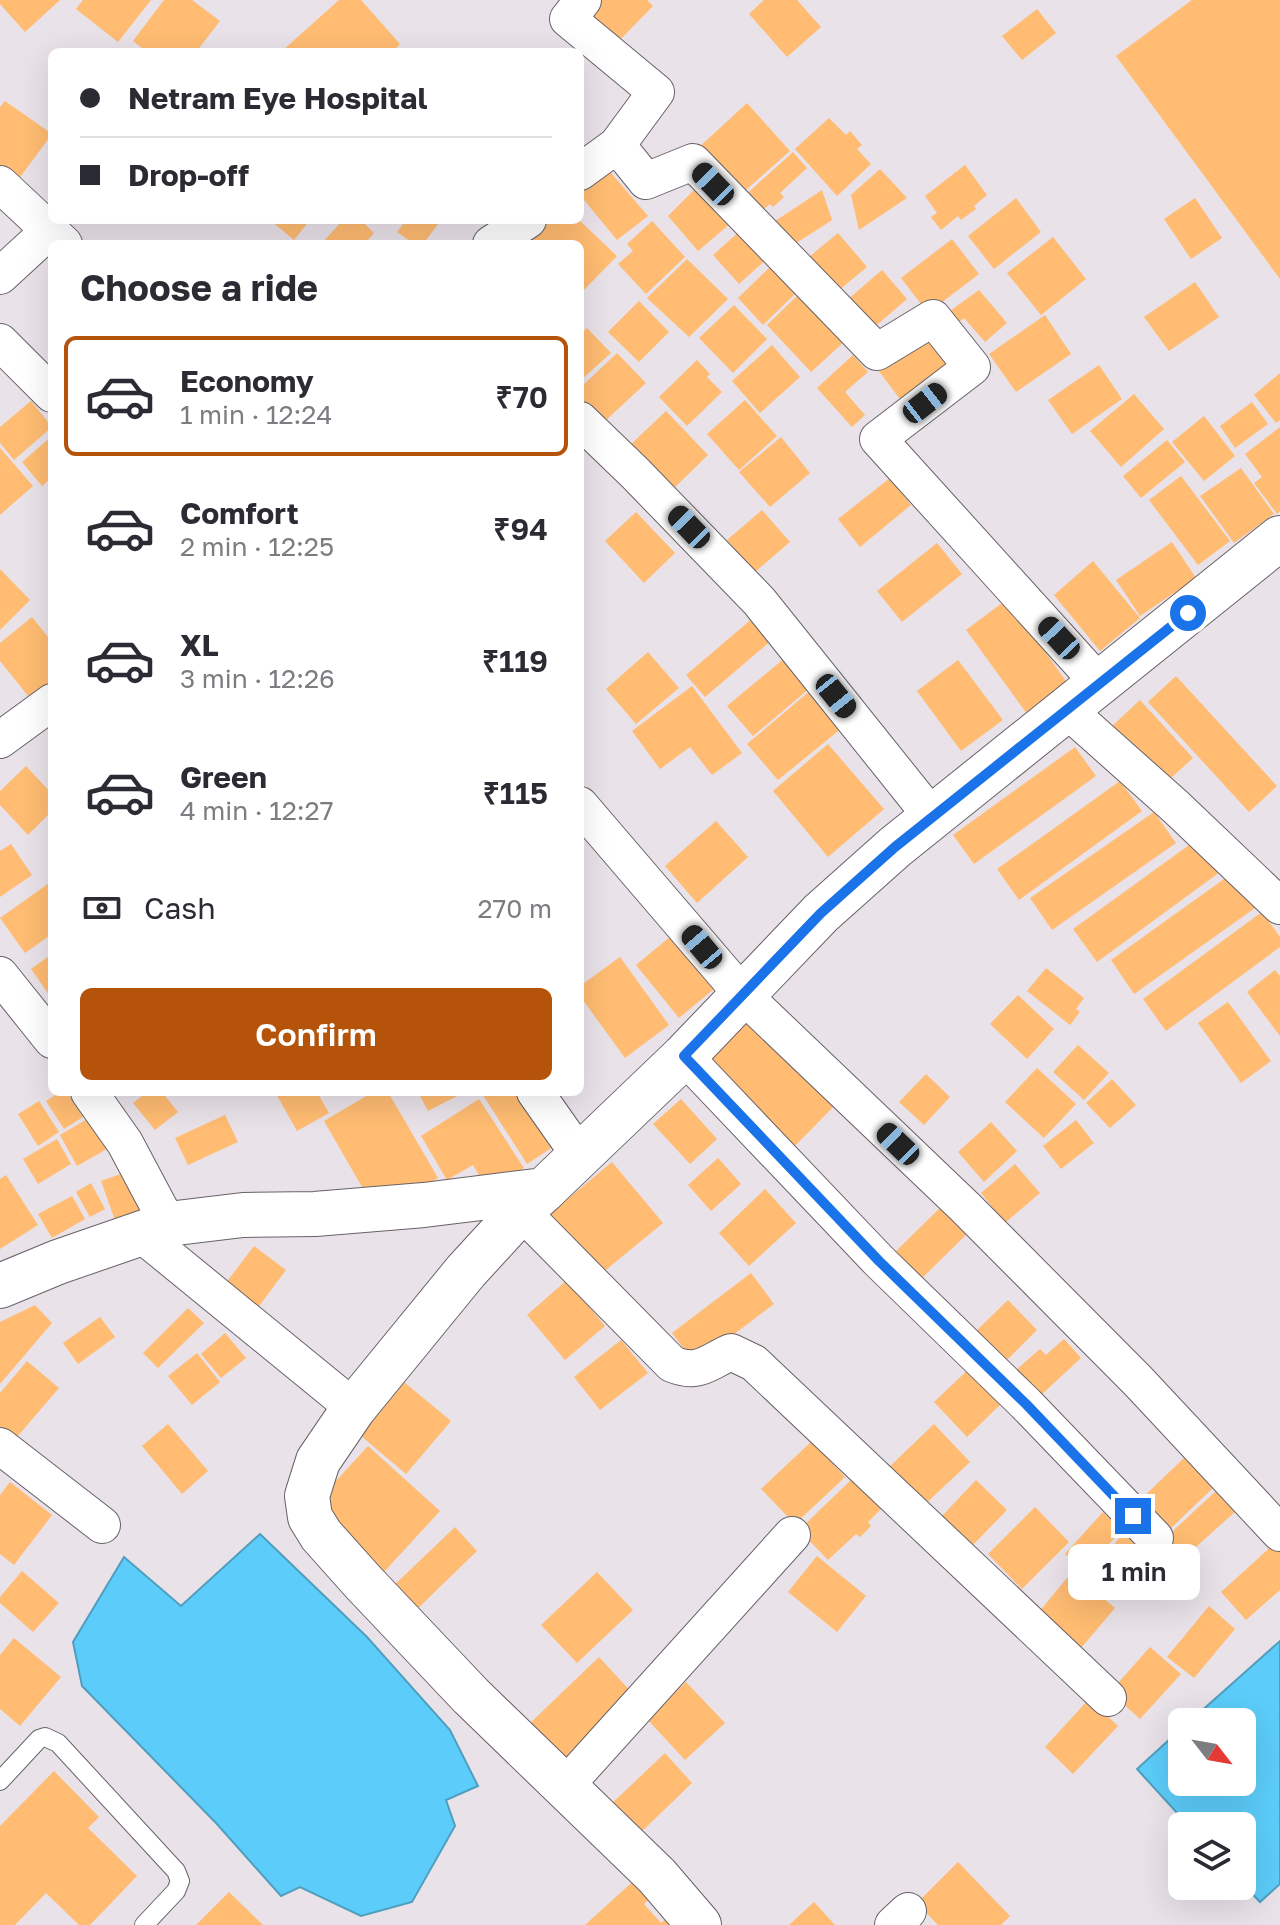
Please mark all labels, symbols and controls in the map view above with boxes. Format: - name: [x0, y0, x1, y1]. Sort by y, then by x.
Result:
- text: Netram Eye Hospital: [128, 80, 428, 116]
- text: Drop-off: [128, 157, 249, 193]
- car: [688, 158, 738, 210]
- text: Choose a ride: [80, 266, 318, 309]
- icon: car: [84, 360, 156, 432]
- text: Economy: [180, 363, 314, 399]
- text: ₹70: [495, 379, 548, 415]
- car: [899, 379, 951, 427]
- text: 1 min · 12:24: [180, 399, 332, 430]
- icon: car: [84, 492, 156, 564]
- text: Comfort: [180, 495, 299, 531]
- car: [664, 501, 714, 553]
- text: ₹94: [493, 511, 548, 547]
- text: 2 min · 12:25: [180, 531, 334, 562]
- route start: [1170, 595, 1206, 631]
- car: [1034, 612, 1084, 664]
- icon: car: [84, 624, 156, 696]
- text: XL: [180, 627, 219, 663]
- text: ₹119: [482, 643, 548, 679]
- text: 3 min · 12:26: [180, 663, 335, 694]
- car: [812, 670, 860, 722]
- icon: car: [84, 756, 156, 828]
- text: Green: [180, 759, 267, 795]
- text: ₹115: [483, 775, 548, 811]
- text: 4 min · 12:27: [180, 795, 333, 826]
- icon: cash: [80, 886, 124, 930]
- text: Cash: [144, 890, 216, 926]
- text: 270 m: [478, 893, 552, 924]
- car: [677, 921, 727, 973]
- button: Confirm: [80, 988, 552, 1080]
- car: [872, 1119, 924, 1169]
- route end: [1115, 1498, 1151, 1534]
- callout: 1 min: [1067, 1544, 1199, 1600]
- text: 1 min: [1101, 1556, 1167, 1587]
- north arrow: [1168, 1708, 1256, 1796]
- map controls: [1168, 1708, 1256, 1900]
- button: layers: [1168, 1812, 1256, 1900]

